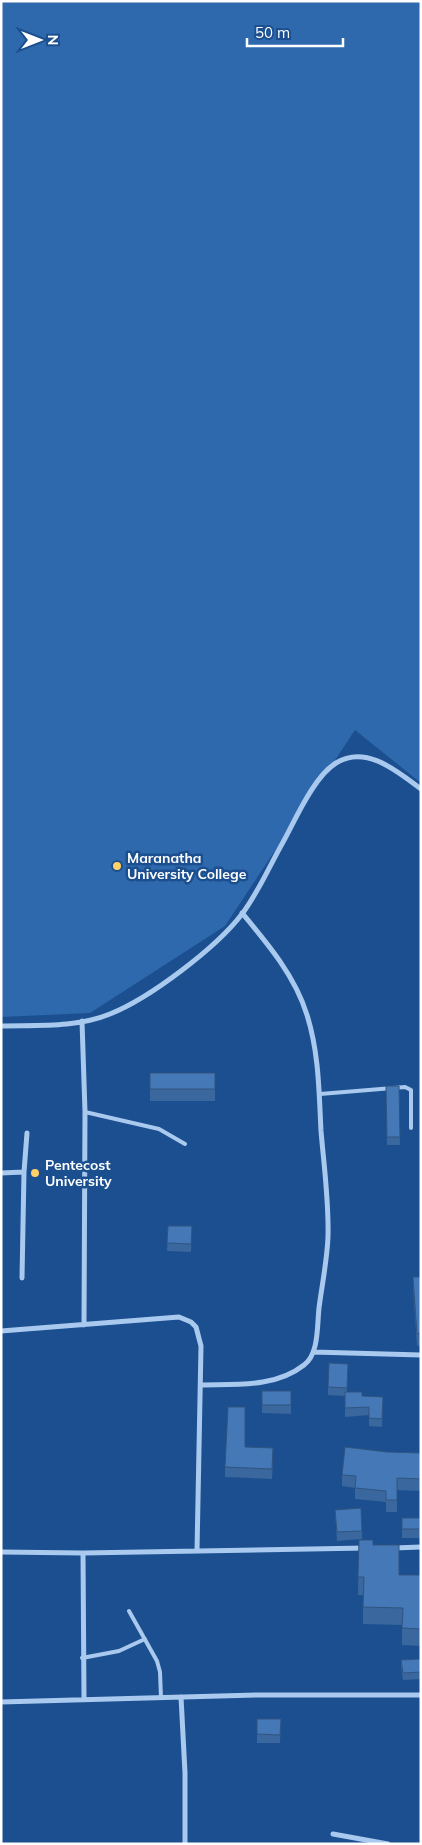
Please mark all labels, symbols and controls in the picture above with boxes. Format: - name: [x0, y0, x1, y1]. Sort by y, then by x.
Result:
- north arrow: [15, 15, 65, 65]
- scale bar: [247, 15, 343, 47]
- text: 50 m: [255, 23, 290, 42]
- text: N: [44, 35, 62, 45]
- place label: Maranatha University College: [127, 849, 247, 883]
- marker: Maranatha University College: [111, 860, 123, 872]
- place label: Pentecost University: [45, 1156, 112, 1190]
- marker: Pentecost University: [29, 1167, 41, 1179]

